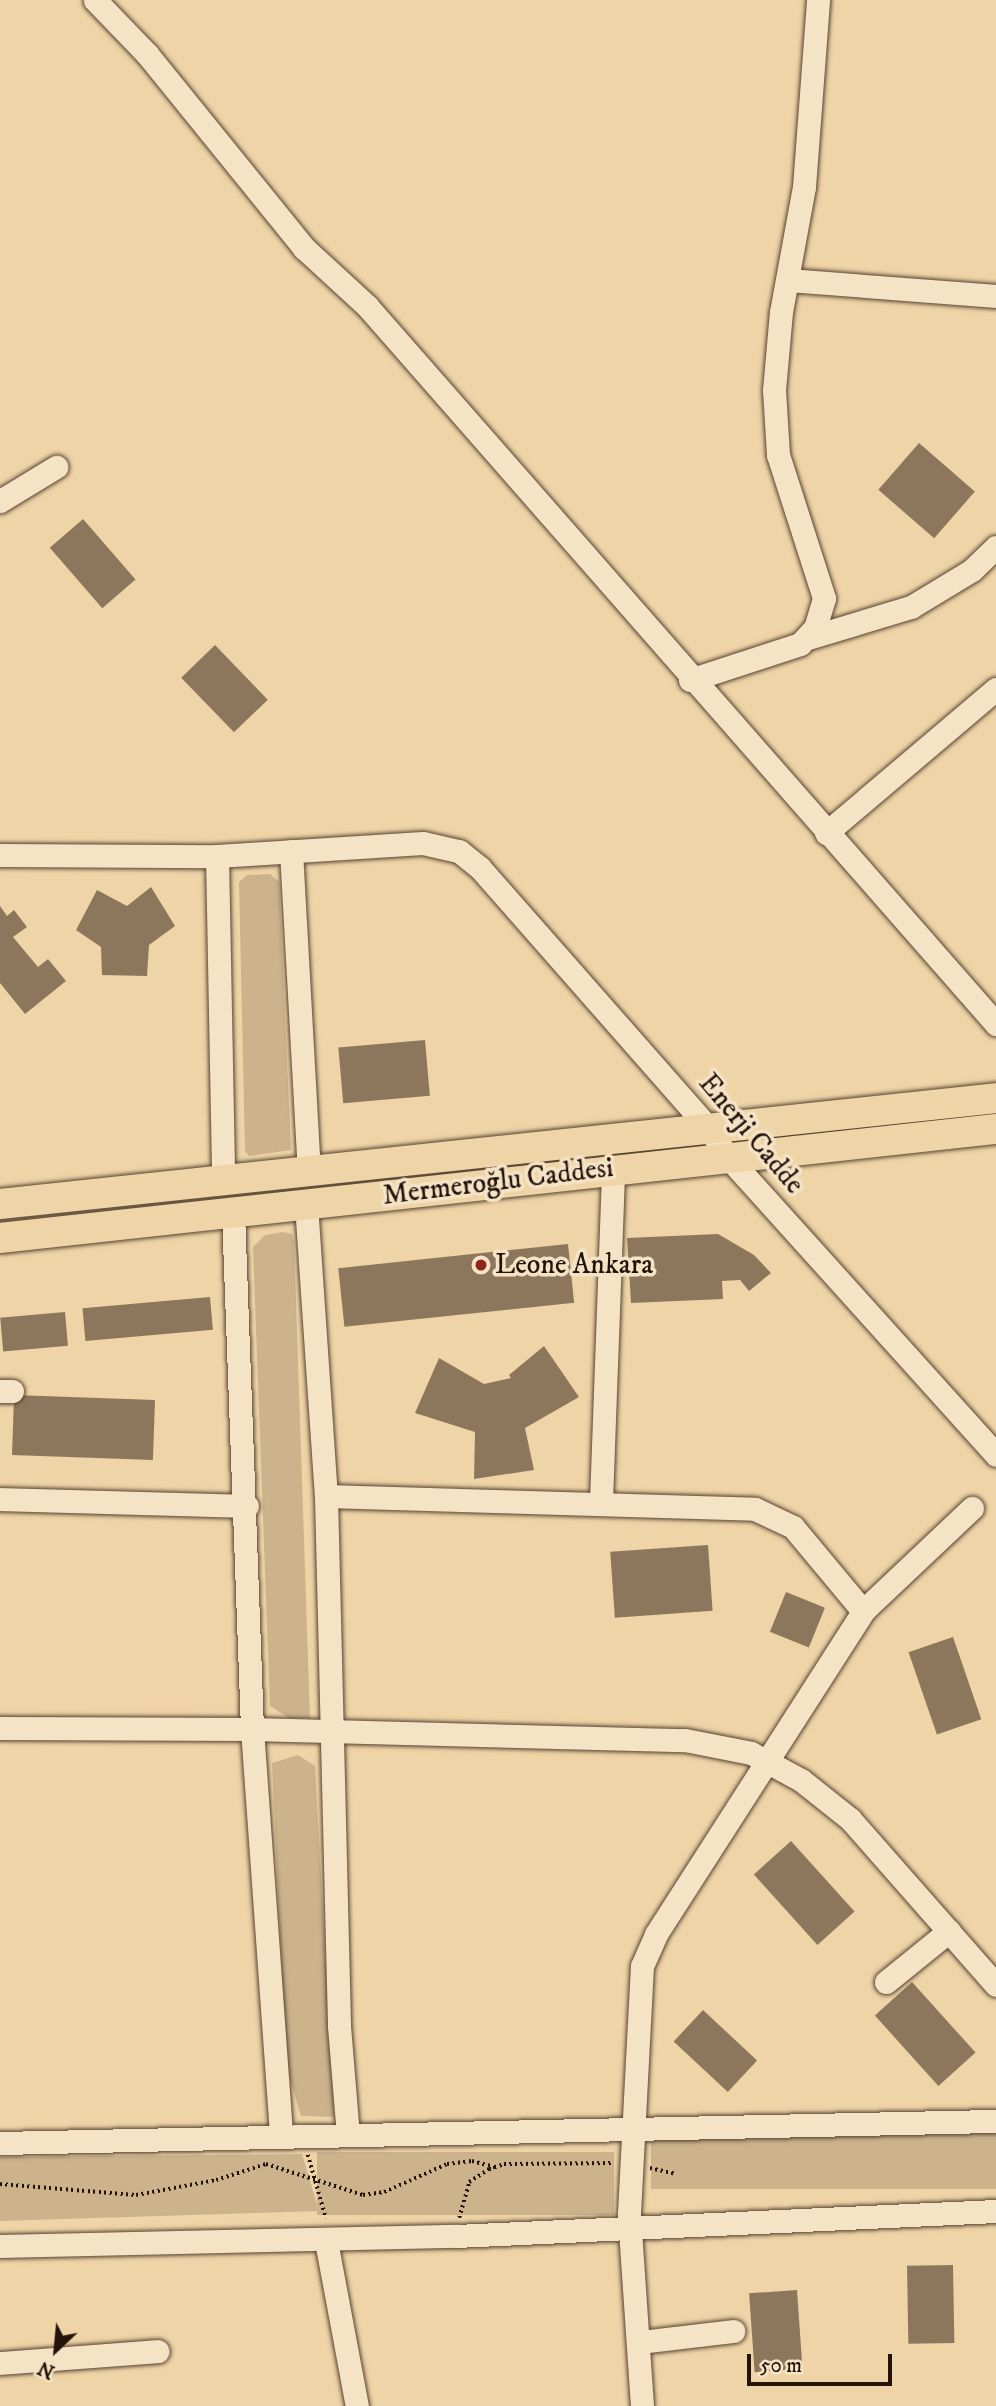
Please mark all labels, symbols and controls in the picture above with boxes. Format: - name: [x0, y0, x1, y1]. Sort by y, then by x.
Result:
- street label: Enerji Cadde: [691, 1067, 811, 1201]
- street label: Mermeroğlu Caddesi: [381, 1151, 615, 1213]
- place label: Leone Ankara: [495, 1248, 653, 1282]
- marker: Leone Ankara: [473, 1257, 489, 1273]
- north arrow: [21, 2315, 91, 2385]
- scale bar: [751, 2340, 896, 2384]
- text: 50 m: [760, 2353, 802, 2379]
- text: N: [35, 2356, 59, 2383]

